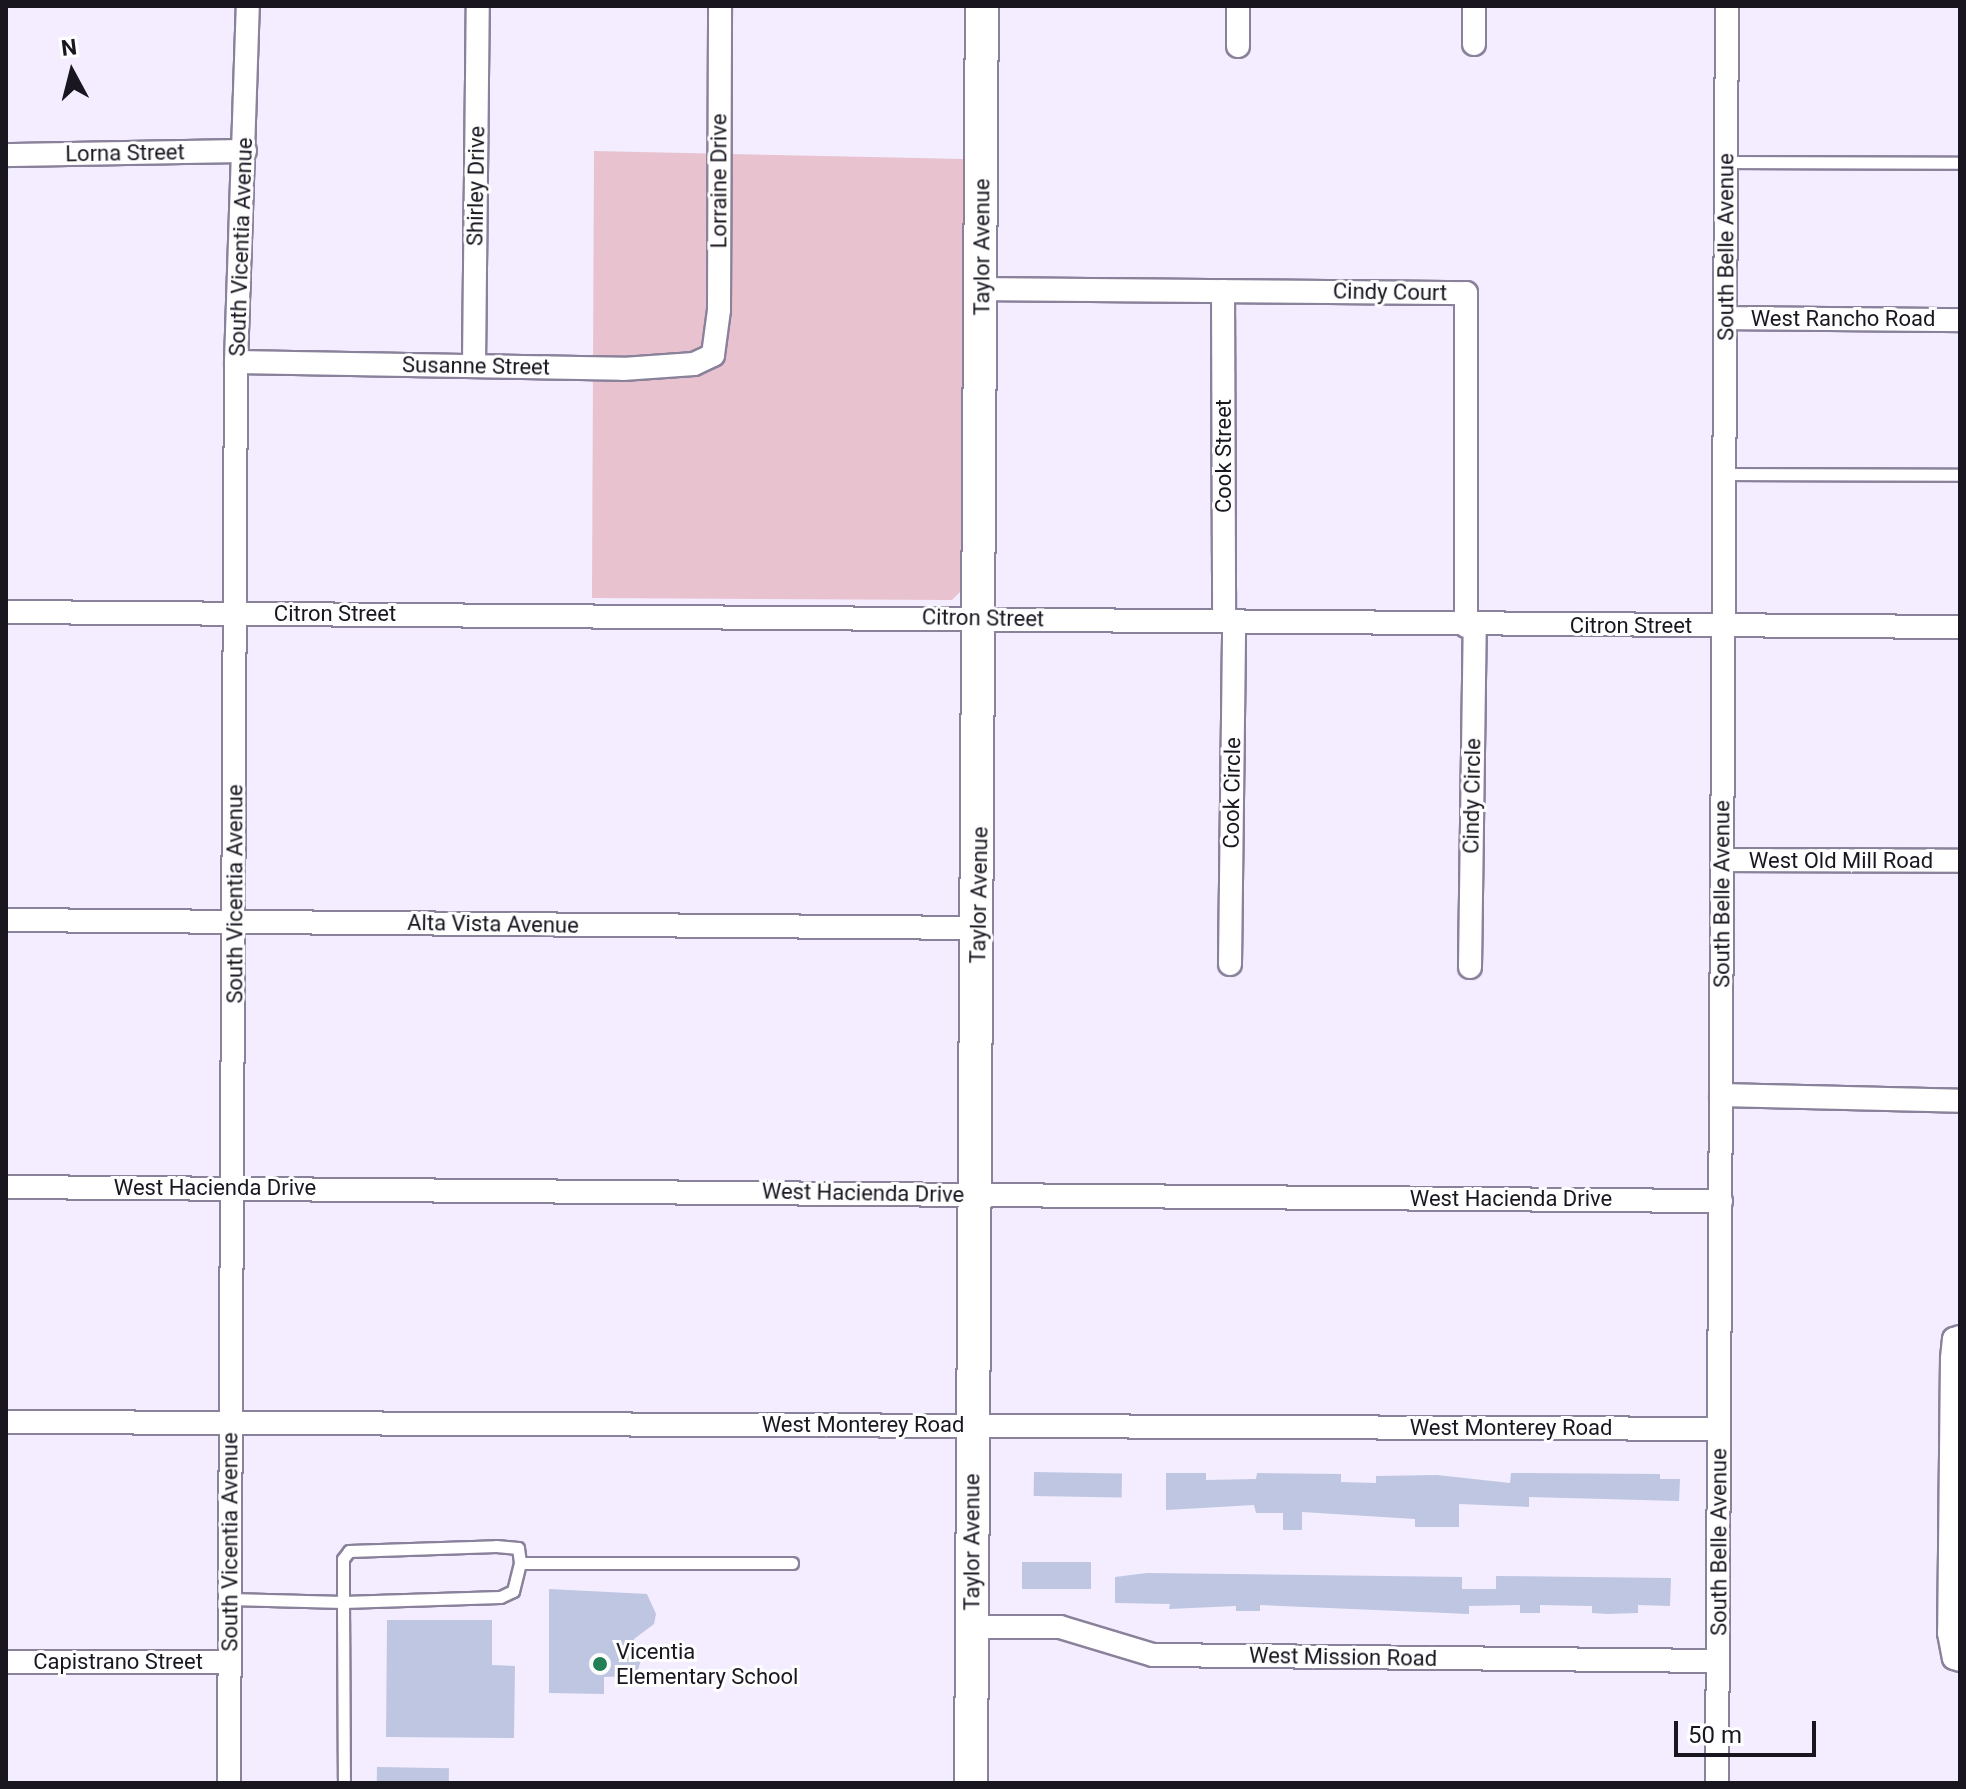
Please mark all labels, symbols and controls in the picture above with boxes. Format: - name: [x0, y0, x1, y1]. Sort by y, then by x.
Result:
- north arrow: [32, 32, 112, 112]
- text: N: [60, 34, 78, 61]
- street label: Lorraine Drive: [706, 114, 732, 248]
- street label: Shirley Drive: [462, 126, 490, 246]
- street label: South Vicentia Avenue: [224, 137, 258, 357]
- street label: Lorna Street: [65, 139, 185, 167]
- street label: South Belle Avenue: [1713, 153, 1739, 341]
- street label: Taylor Avenue: [969, 179, 995, 315]
- street label: Cindy Court: [1333, 278, 1447, 306]
- street label: West Rancho Road: [1751, 306, 1935, 332]
- street label: Susanne Street: [402, 352, 550, 380]
- street label: Cook Street: [1211, 399, 1237, 513]
- street label: Citron Street: [274, 601, 396, 627]
- street label: Citron Street: [922, 604, 1044, 632]
- street label: Citron Street: [1570, 613, 1692, 639]
- street label: Cook Circle: [1218, 737, 1246, 849]
- street label: Cindy Circle: [1458, 738, 1486, 854]
- street label: South Vicentia Avenue: [222, 784, 248, 1004]
- street label: South Belle Avenue: [1709, 800, 1735, 988]
- street label: Taylor Avenue: [965, 826, 993, 964]
- street label: West Old Mill Road: [1749, 848, 1933, 874]
- street label: Alta Vista Avenue: [407, 909, 579, 939]
- street label: West Hacienda Drive: [114, 1175, 316, 1201]
- street label: West Hacienda Drive: [762, 1178, 964, 1208]
- street label: West Hacienda Drive: [1410, 1186, 1612, 1212]
- street label: West Monterey Road: [762, 1412, 964, 1438]
- street label: West Monterey Road: [1410, 1415, 1612, 1441]
- street label: South Vicentia Avenue: [217, 1432, 243, 1652]
- street label: South Belle Avenue: [1706, 1448, 1732, 1636]
- street label: Taylor Avenue: [959, 1474, 985, 1610]
- place label: Vicentia Elementary School: [616, 1638, 798, 1690]
- street label: West Mission Road: [1249, 1642, 1437, 1672]
- street label: Capistrano Street: [33, 1649, 203, 1675]
- marker: Vicentia Elementary School: [591, 1655, 609, 1673]
- scale bar: [1678, 1705, 1820, 1755]
- text: 50 m: [1688, 1721, 1742, 1749]

